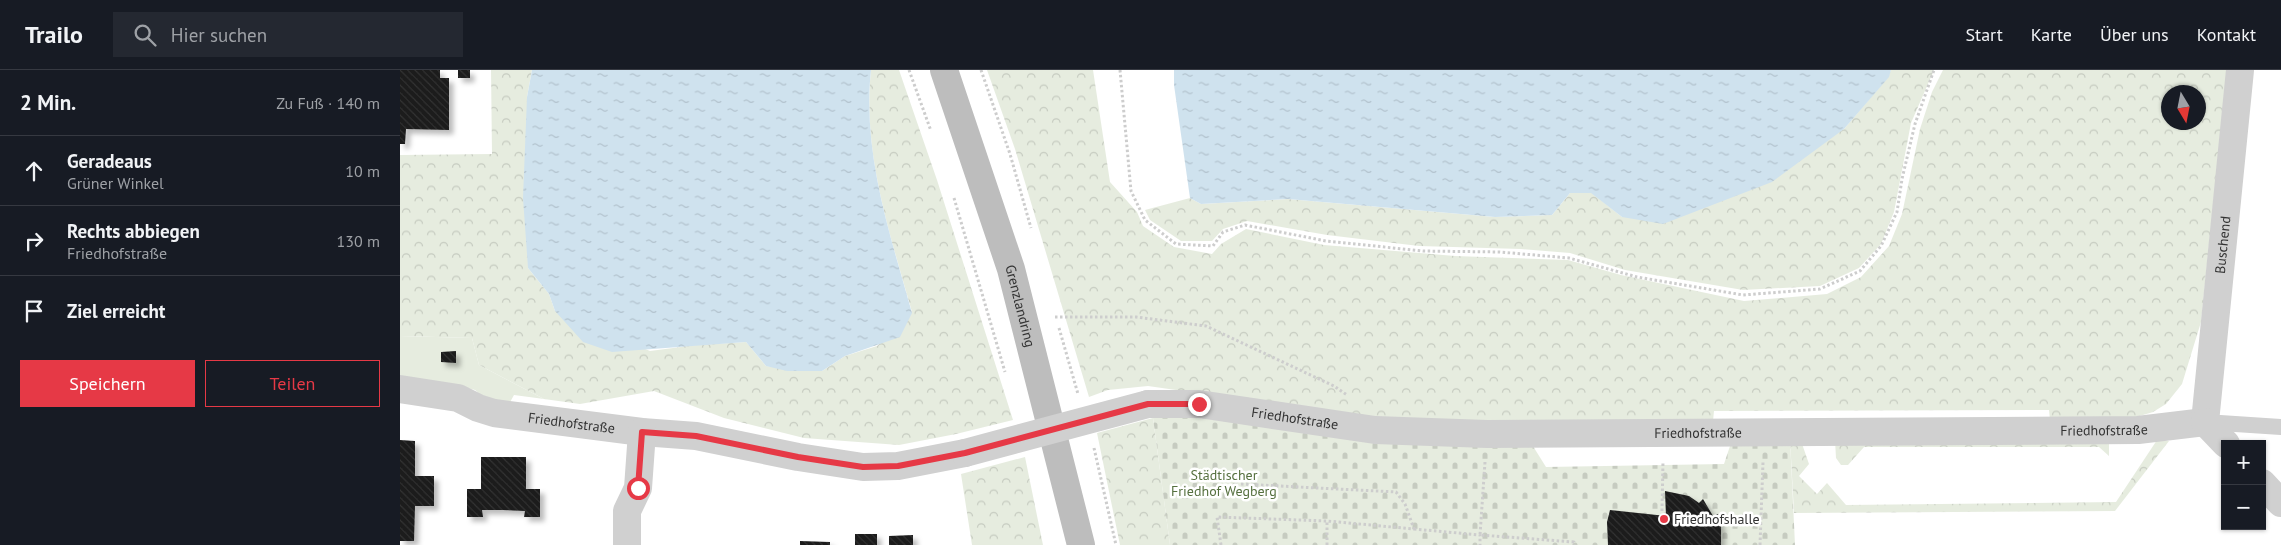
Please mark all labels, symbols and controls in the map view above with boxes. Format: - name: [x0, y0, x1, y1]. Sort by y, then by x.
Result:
- search box: [113, 12, 463, 57]
- text: Trailo: [25, 19, 83, 50]
- icon: search: [131, 21, 159, 49]
- text: Hier suchen: [171, 23, 267, 47]
- text: Start: [1965, 23, 2003, 46]
- text: Karte: [2031, 23, 2072, 46]
- text: Über uns: [2100, 23, 2169, 46]
- text: Kontakt: [2197, 23, 2256, 46]
- north arrow: [2161, 85, 2206, 130]
- text: 2 Min.: [20, 89, 76, 116]
- text: Zu Fuß · 140 m: [276, 93, 380, 113]
- text: Geradeaus: [67, 149, 152, 173]
- icon: ahead: [20, 157, 48, 185]
- text: 10 m: [345, 161, 380, 181]
- text: Grüner Winkel: [67, 173, 164, 193]
- street label: Buschend: [2211, 215, 2234, 275]
- text: Rechts abbiegen: [67, 219, 200, 243]
- icon: right: [20, 227, 48, 255]
- text: 130 m: [337, 231, 380, 251]
- text: Friedhofstraße: [67, 243, 167, 263]
- street label: Grenzlandring: [1001, 263, 1039, 349]
- icon: arrive: [20, 297, 48, 325]
- text: Ziel erreicht: [67, 299, 165, 323]
- button: Speichern: [20, 360, 195, 407]
- button: Teilen: [205, 360, 380, 407]
- route end: [1188, 393, 1211, 416]
- street label: Friedhofstraße: [1250, 403, 1340, 433]
- street label: Friedhofstraße: [527, 408, 616, 437]
- street label: Friedhofstraße: [2060, 420, 2149, 439]
- street label: Friedhofstraße: [1654, 423, 1742, 442]
- map controls: [2221, 440, 2266, 530]
- button: +: [2221, 440, 2266, 485]
- park label: Städtischer Friedhof Wegberg: [1171, 466, 1277, 500]
- route start: [627, 477, 650, 500]
- button: −: [2221, 485, 2266, 530]
- place label: Friedhofshalle: [1674, 510, 1760, 528]
- marker: Friedhofshalle: [1658, 513, 1670, 525]

